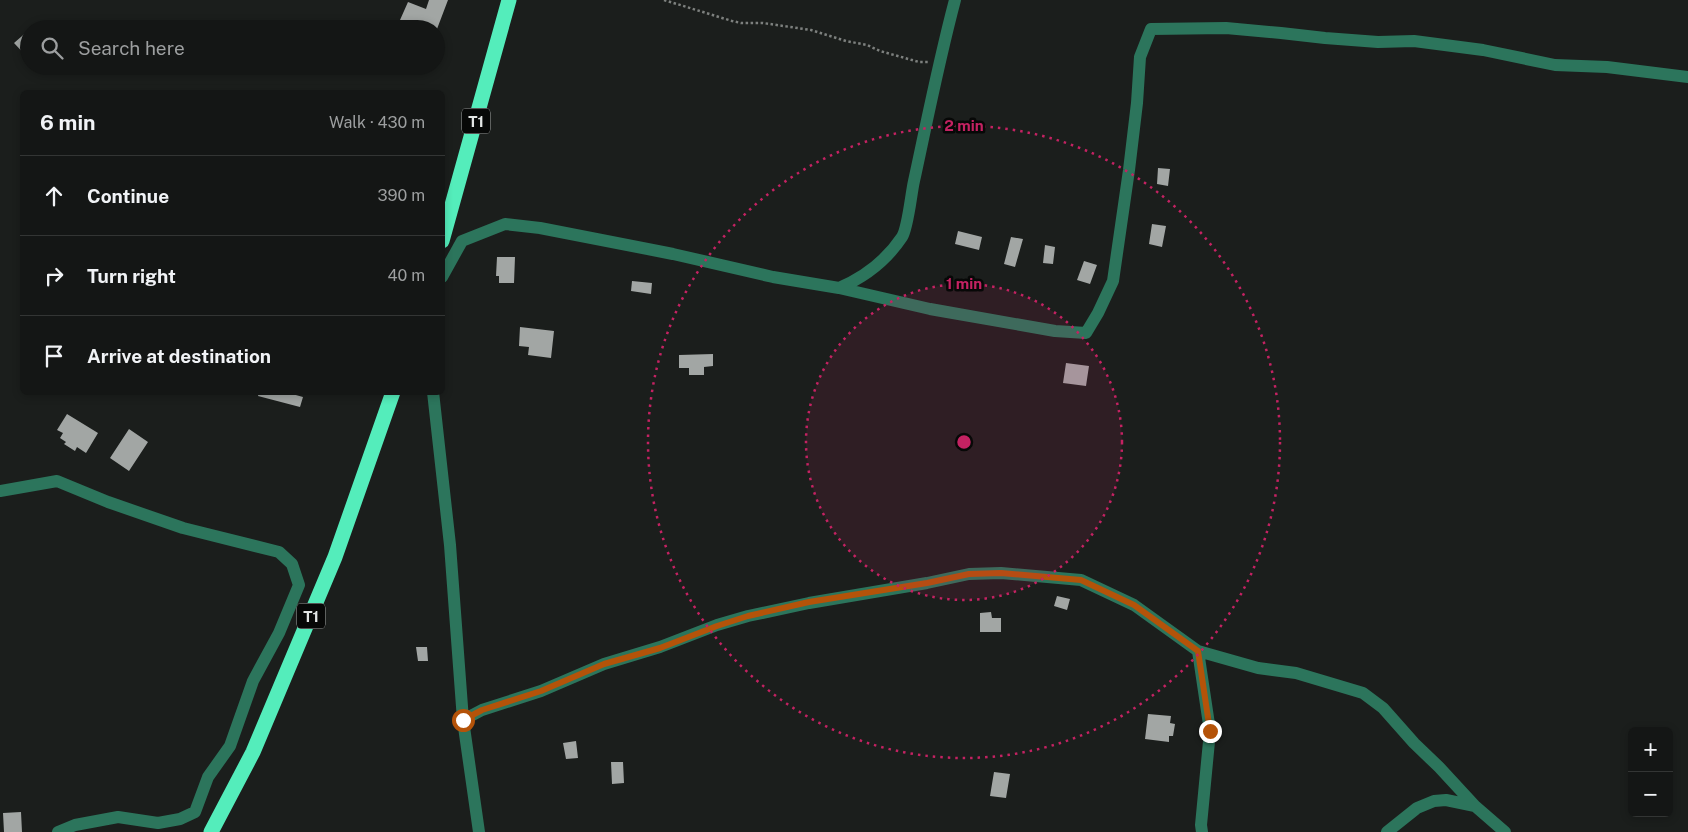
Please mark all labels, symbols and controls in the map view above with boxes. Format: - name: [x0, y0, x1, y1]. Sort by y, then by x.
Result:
- search box: [20, 20, 445, 75]
- icon: search: [38, 34, 66, 62]
- text: Search here: [78, 37, 185, 59]
- road number: T1: [462, 108, 490, 134]
- text: 6 min: [40, 110, 96, 135]
- text: Walk · 430 m: [329, 113, 425, 132]
- text: 2 min: [944, 117, 984, 134]
- icon: ahead: [40, 182, 68, 210]
- text: Continue: [87, 185, 169, 207]
- text: 390 m: [378, 186, 425, 205]
- icon: right: [40, 262, 68, 290]
- text: Turn right: [87, 265, 176, 287]
- text: 40 m: [387, 266, 425, 285]
- text: 1 min: [946, 275, 982, 292]
- icon: arrive: [40, 342, 68, 370]
- text: Arrive at destination: [87, 345, 271, 367]
- centre of rings: [955, 433, 973, 451]
- road number: T1: [297, 604, 325, 628]
- route start: [452, 709, 475, 732]
- route end: [1199, 720, 1222, 743]
- map controls: [1628, 727, 1673, 817]
- button: +: [1628, 727, 1673, 772]
- button: −: [1628, 772, 1673, 817]

